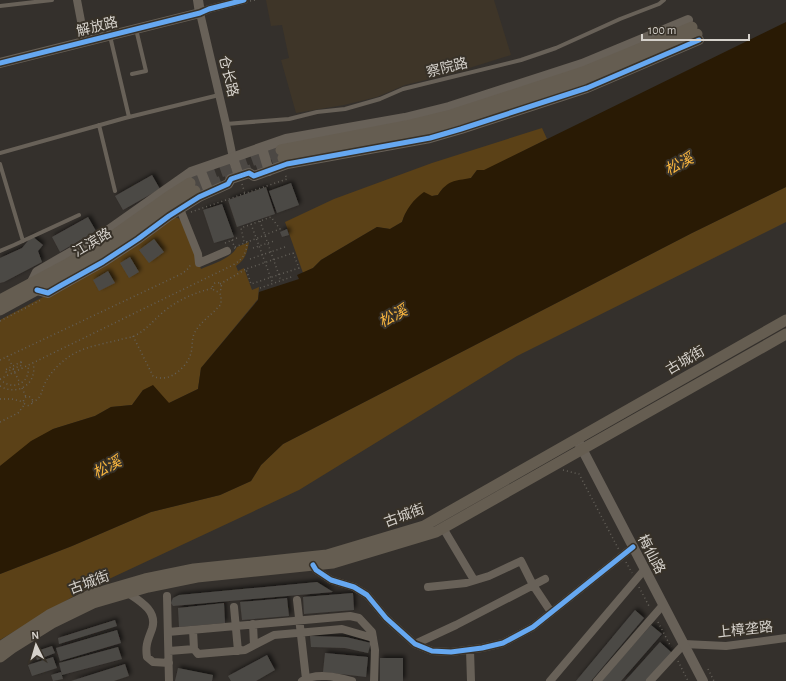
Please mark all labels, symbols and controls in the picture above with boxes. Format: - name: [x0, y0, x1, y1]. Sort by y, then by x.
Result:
- street label: 解放路: [75, 14, 119, 39]
- scale bar: [642, 16, 749, 42]
- text: 100 m: [648, 24, 676, 36]
- street label: 仓长路: [216, 54, 241, 98]
- street label: 察院路: [425, 54, 469, 80]
- water label: 松溪: [662, 149, 698, 178]
- street label: 江滨路: [70, 225, 114, 260]
- water label: 松溪: [376, 301, 412, 330]
- street label: 古城街: [663, 343, 707, 377]
- water label: 松溪: [90, 452, 126, 481]
- street label: 古城街: [382, 501, 426, 530]
- street label: 梅仙路: [635, 532, 669, 576]
- street label: 古城街: [67, 568, 111, 597]
- street label: 上樟垄路: [716, 618, 774, 640]
- north arrow: [16, 625, 56, 665]
- text: N: [31, 630, 39, 641]

